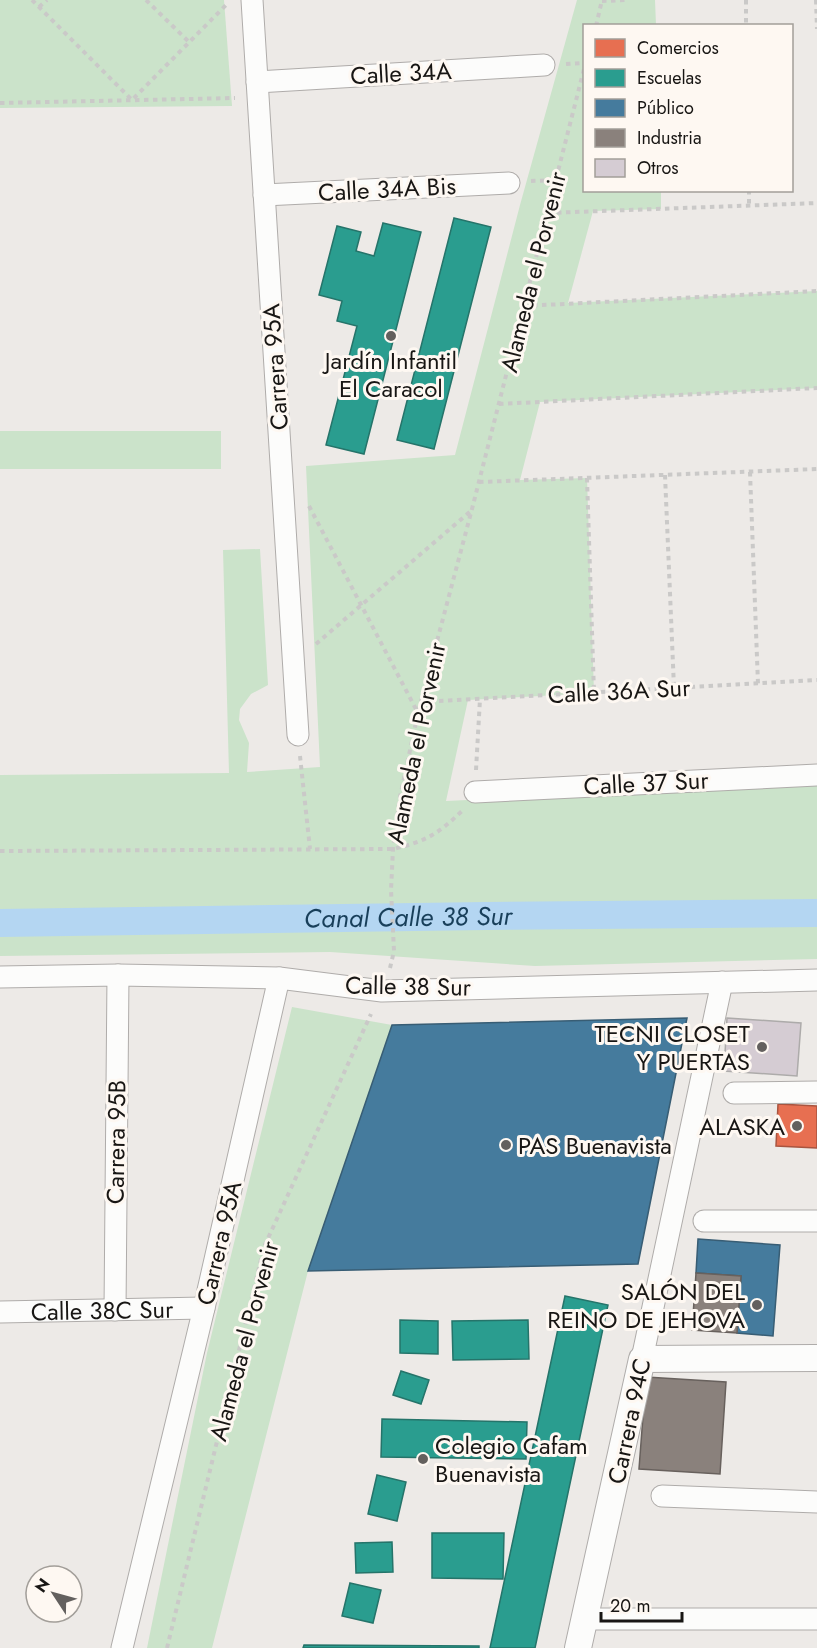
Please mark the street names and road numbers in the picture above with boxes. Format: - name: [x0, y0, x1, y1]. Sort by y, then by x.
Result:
- street label: Calle 34A: [349, 53, 453, 93]
- street label: Alameda el Porvenir: [491, 167, 575, 376]
- street label: Calle 34A Bis: [317, 168, 457, 210]
- street label: Carrera 95A: [253, 302, 297, 431]
- street label: Alameda el Porvenir: [378, 638, 455, 847]
- street label: Calle 36A Sur: [547, 670, 692, 712]
- street label: Calle 37 Sur: [583, 762, 710, 804]
- street label: Calle 38 Sur: [345, 967, 472, 1005]
- street label: Carrera 95B: [97, 1080, 135, 1204]
- street label: Carrera 95A: [188, 1177, 250, 1309]
- street label: Alameda el Porvenir: [200, 1236, 288, 1445]
- street label: Calle 38C Sur: [30, 1291, 174, 1329]
- street label: Carrera 94C: [599, 1355, 659, 1487]

